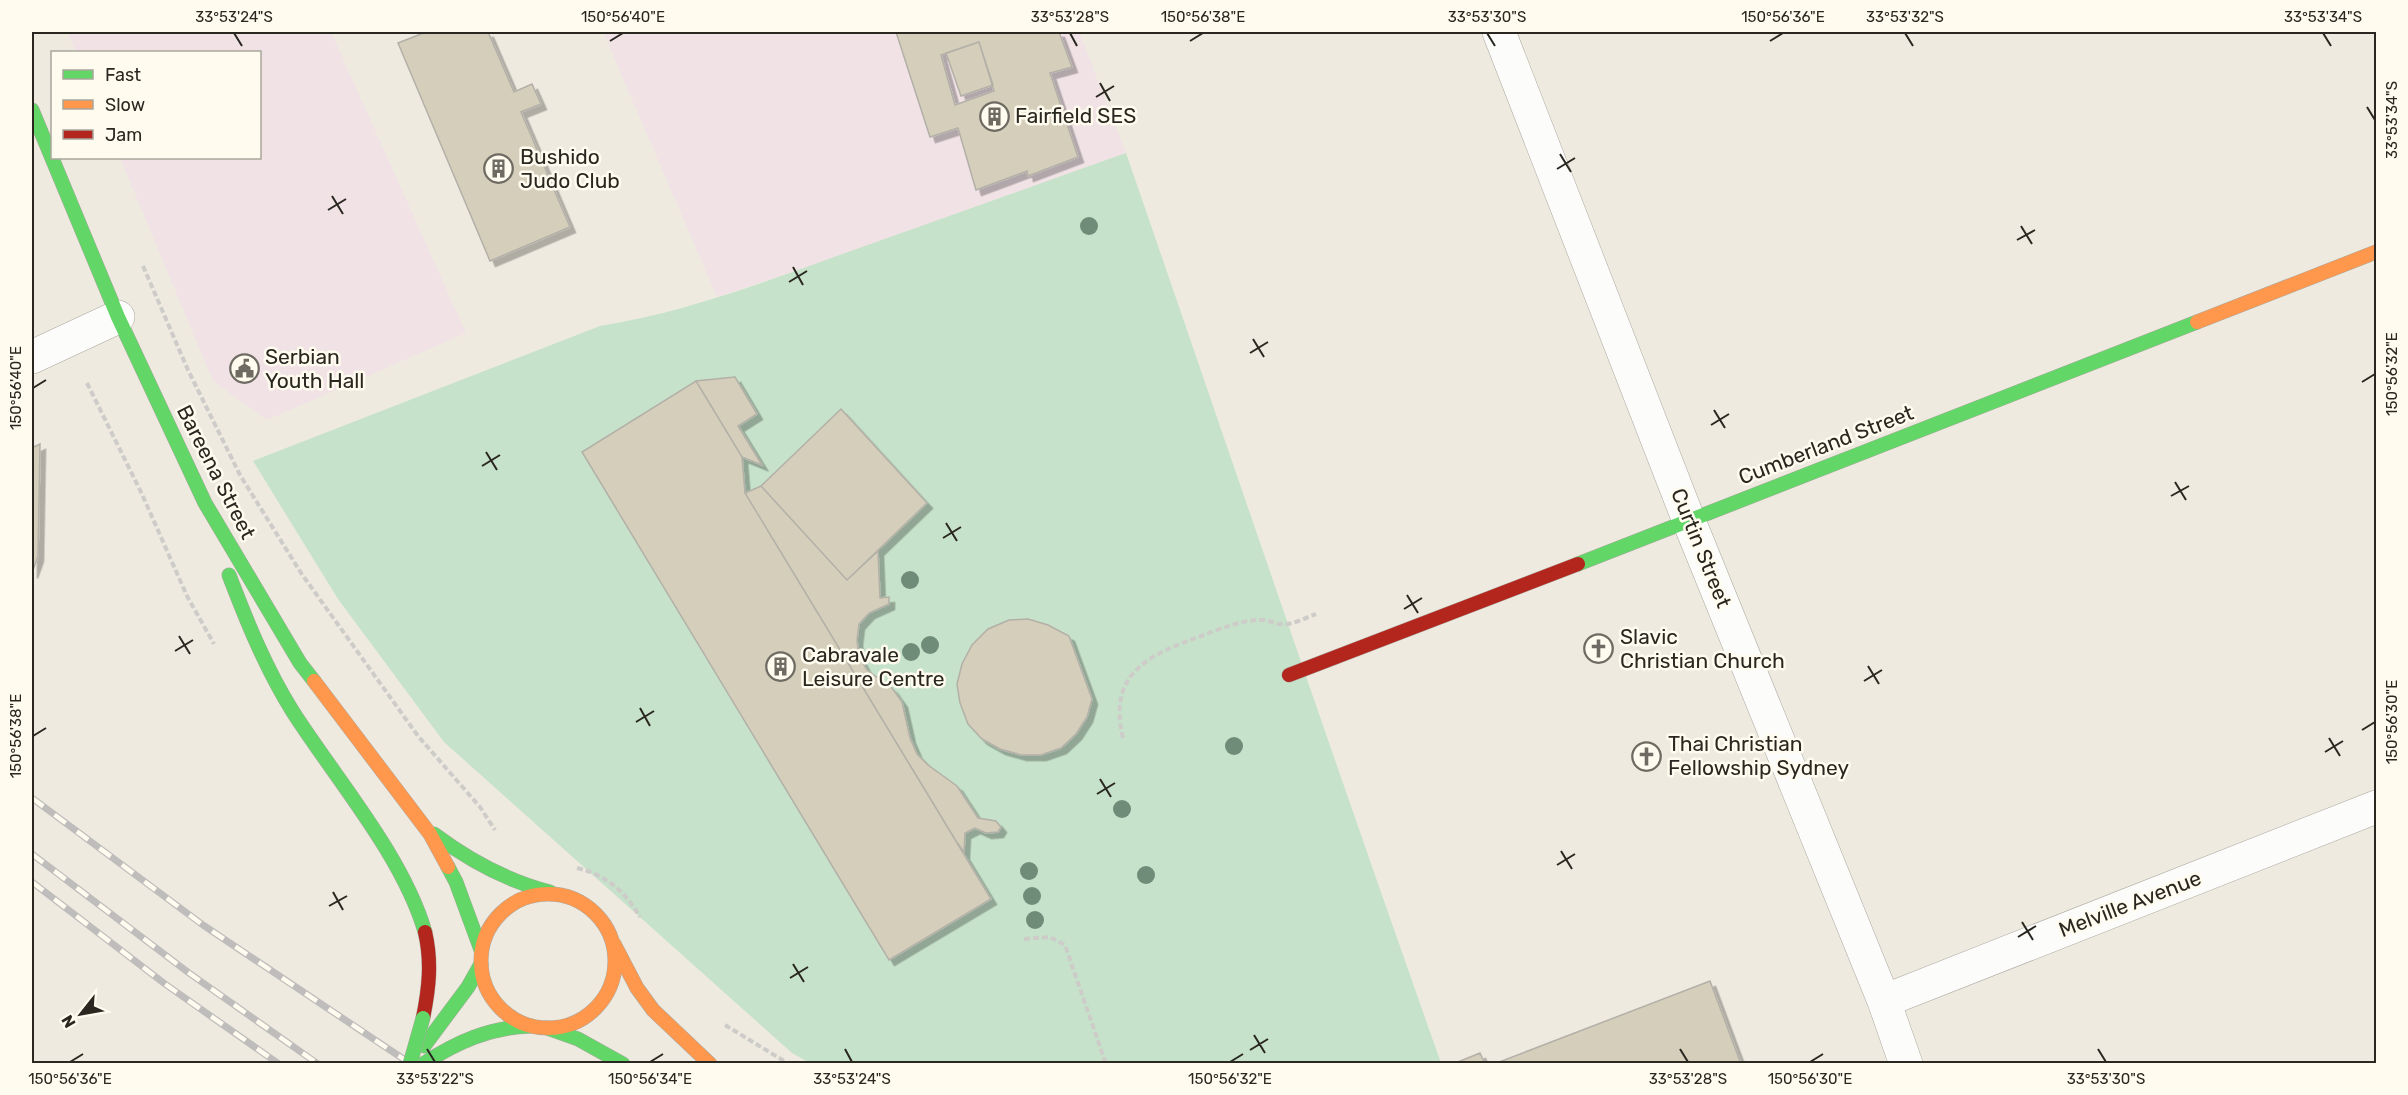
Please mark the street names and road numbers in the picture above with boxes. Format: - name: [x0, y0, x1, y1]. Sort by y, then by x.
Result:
- street label: Cumberland Street: [1735, 400, 1917, 489]
- street label: Bareena Street: [172, 401, 261, 543]
- street label: Curtin Street: [1666, 484, 1737, 611]
- street label: Melville Avenue: [2055, 865, 2204, 942]

